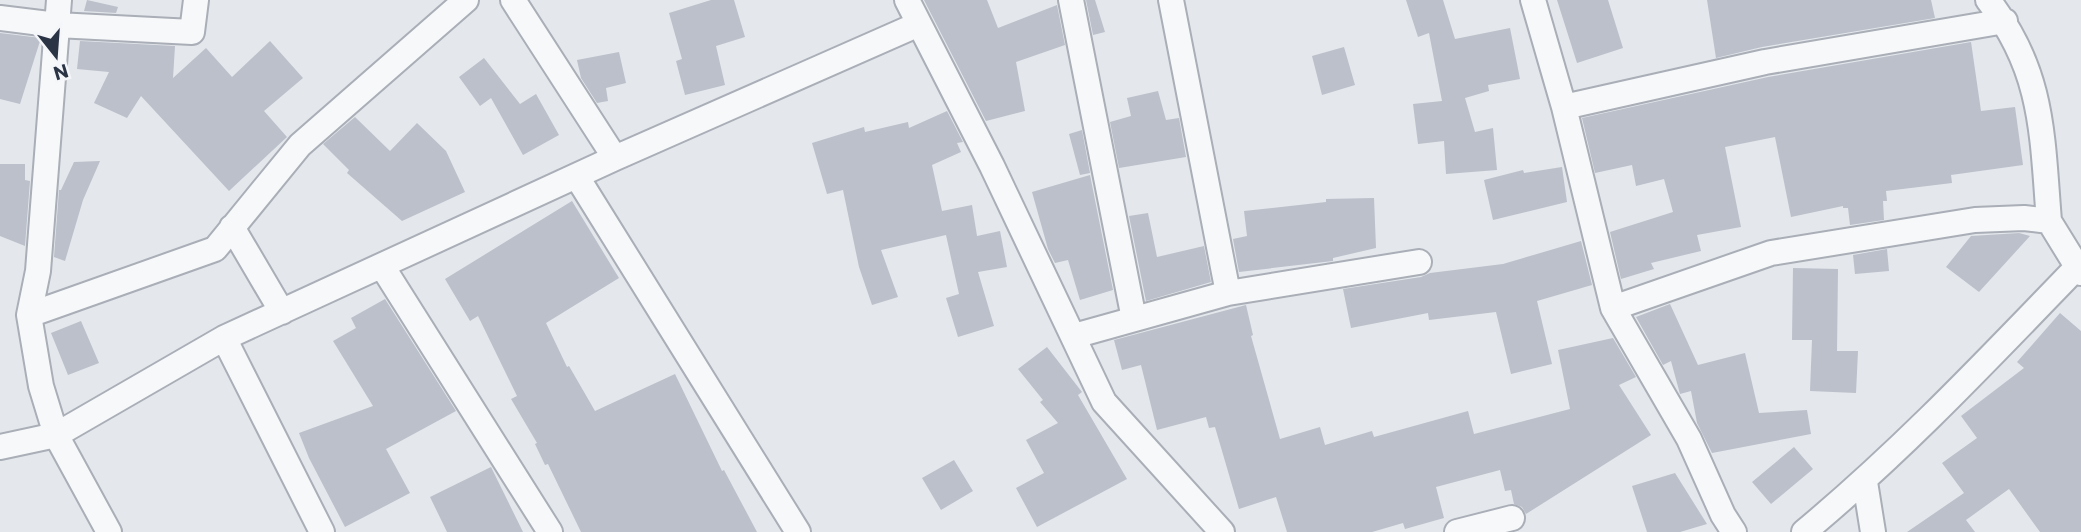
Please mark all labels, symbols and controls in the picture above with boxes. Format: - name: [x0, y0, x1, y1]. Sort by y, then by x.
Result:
- north arrow: [21, 21, 91, 91]
- text: N: [51, 60, 71, 86]

